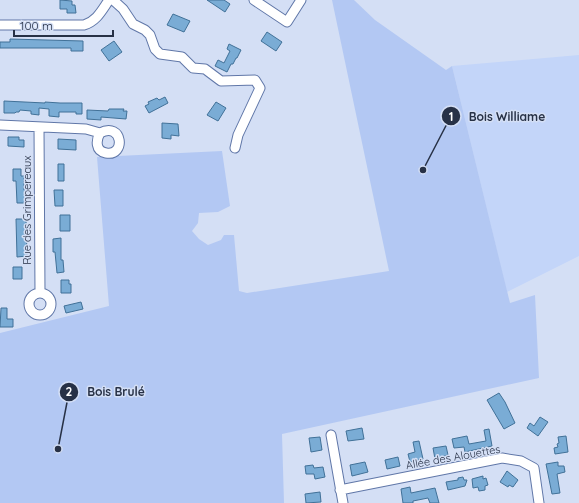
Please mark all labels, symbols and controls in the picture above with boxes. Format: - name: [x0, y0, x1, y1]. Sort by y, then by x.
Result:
- scale bar: [14, 12, 113, 38]
- text: 100 m: [20, 18, 53, 33]
- callout: Bois Williame: [441, 104, 553, 128]
- text: 1: [449, 109, 453, 124]
- text: Bois Williame: [469, 109, 545, 124]
- street label: Rue des Grimpereaux: [20, 155, 34, 265]
- callout: Bois Brulé: [59, 380, 153, 404]
- text: 2: [66, 384, 73, 399]
- text: Bois Brulé: [87, 384, 145, 399]
- street label: Allée des Alouettes: [405, 442, 501, 472]

